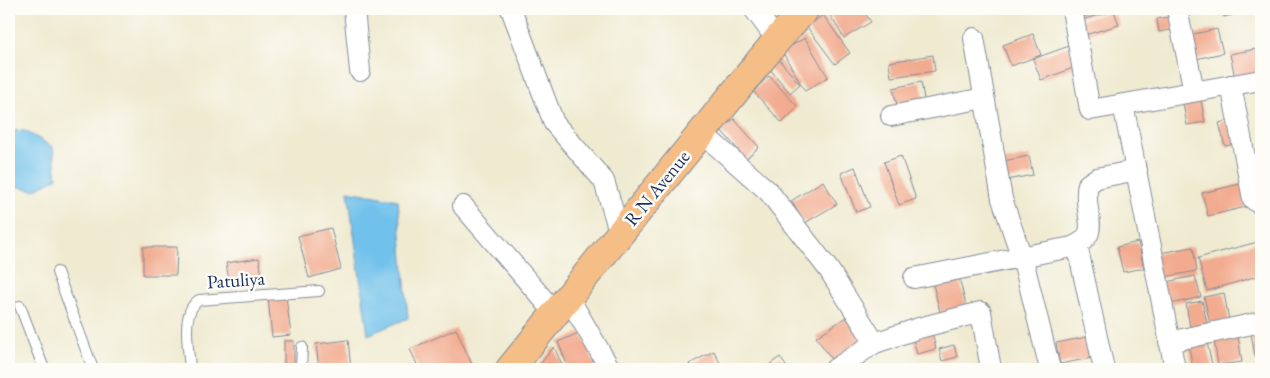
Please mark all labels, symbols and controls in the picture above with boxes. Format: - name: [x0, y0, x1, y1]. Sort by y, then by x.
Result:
- street label: R N Avenue: [619, 145, 695, 231]
- street label: Patuliya: [206, 265, 266, 294]

